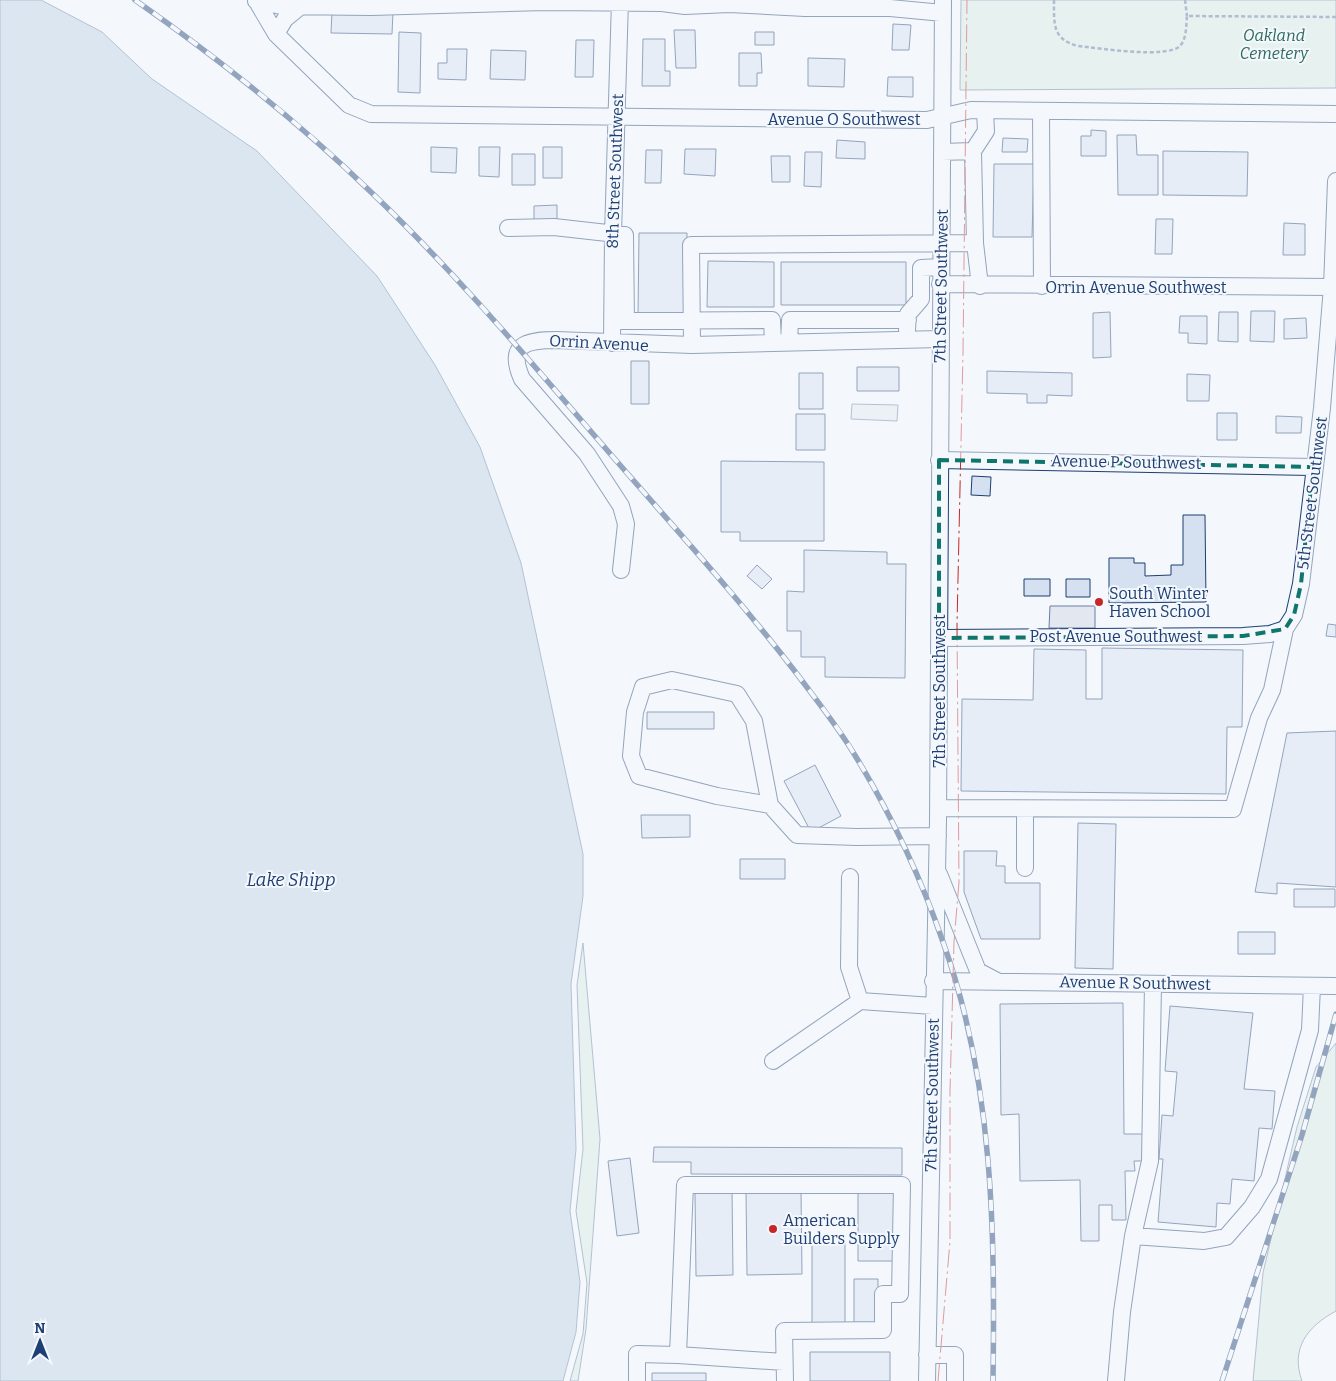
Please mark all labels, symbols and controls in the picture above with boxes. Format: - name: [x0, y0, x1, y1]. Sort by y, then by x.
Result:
- park label: Oakland Cemetery: [1240, 26, 1309, 63]
- street label: 8th Street Southwest: [603, 93, 627, 249]
- street label: Avenue O Southwest: [768, 110, 921, 129]
- street label: 7th Street Southwest: [930, 209, 952, 363]
- street label: Orrin Avenue Southwest: [1045, 278, 1227, 297]
- street label: Orrin Avenue: [549, 331, 649, 355]
- street label: 5th Street Southwest: [1293, 415, 1331, 571]
- street label: Avenue P Southwest: [1051, 451, 1202, 473]
- place label: South Winter Haven School: [1109, 584, 1211, 621]
- marker: South Winter Haven School: [1093, 596, 1105, 608]
- street label: 7th Street Southwest: [930, 614, 949, 768]
- street label: Post Avenue Southwest: [1030, 627, 1203, 646]
- water label: Lake Shipp: [247, 869, 335, 891]
- street label: Avenue R Southwest: [1059, 972, 1211, 994]
- street label: 7th Street Southwest: [921, 1018, 943, 1172]
- place label: American Builders Supply: [783, 1211, 900, 1248]
- marker: American Builders Supply: [767, 1223, 779, 1235]
- north arrow: [15, 1316, 65, 1366]
- text: N: [35, 1320, 46, 1337]

